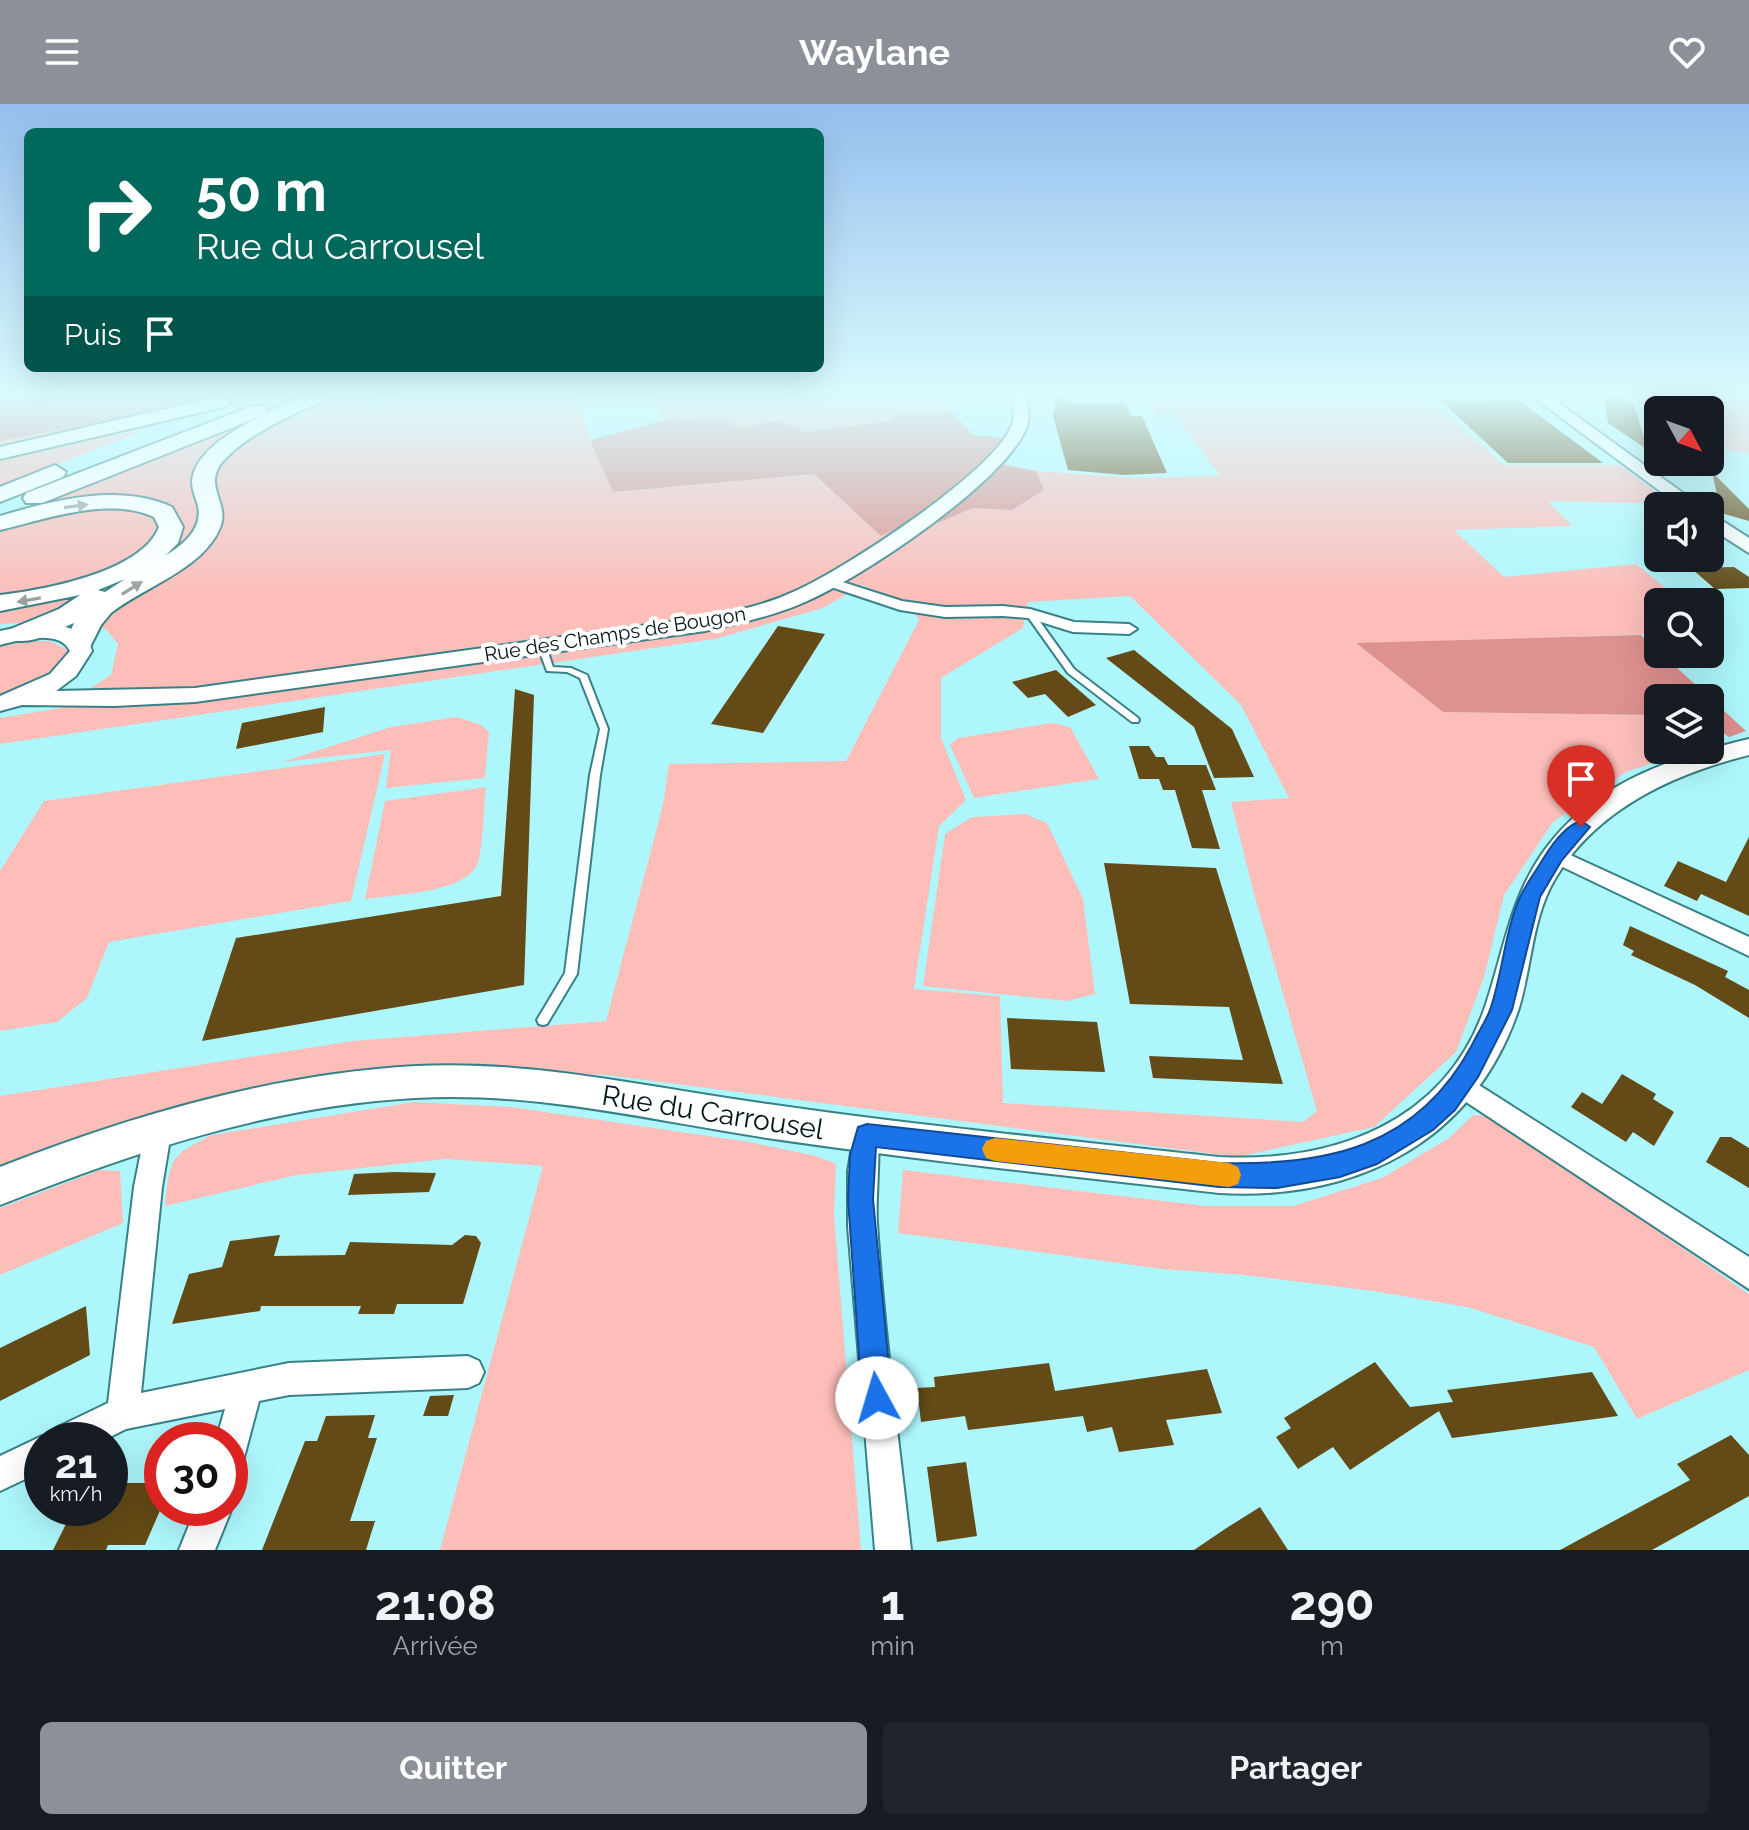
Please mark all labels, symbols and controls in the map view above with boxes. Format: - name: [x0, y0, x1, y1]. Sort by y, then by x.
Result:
- icon: menu: [40, 30, 84, 74]
- icon: heart: [1665, 30, 1709, 74]
- text: Waylane: [799, 31, 950, 73]
- text: 50 m: [196, 158, 327, 224]
- icon: right: [64, 160, 168, 264]
- text: Rue du Carrousel: [196, 225, 484, 267]
- icon: arrive: [138, 312, 182, 356]
- text: Puis: [64, 317, 122, 352]
- north arrow: [1644, 396, 1724, 476]
- map controls: [1644, 396, 1724, 764]
- button: sound: [1644, 492, 1724, 572]
- one-way arrow: [64, 499, 89, 512]
- one-way arrow: [121, 582, 143, 596]
- button: search: [1644, 588, 1724, 668]
- one-way arrow: [16, 594, 41, 606]
- street label: Rue des Champs de Bougon: [482, 601, 748, 667]
- button: layers: [1644, 684, 1724, 764]
- pin: [1547, 745, 1615, 827]
- icon: arrive: [1559, 757, 1603, 801]
- street label: Rue du Carrousel: [600, 1079, 827, 1146]
- position arrow: [835, 1356, 919, 1440]
- speed limit sign: 30: [144, 1422, 248, 1526]
- text: 21: [55, 1440, 97, 1487]
- text: km/h: [50, 1482, 102, 1506]
- text: 21:08: [375, 1575, 496, 1631]
- text: 1: [881, 1575, 904, 1631]
- text: 290: [1290, 1575, 1374, 1631]
- text: Arrivée: [392, 1631, 478, 1661]
- text: min: [870, 1631, 915, 1661]
- text: m: [1320, 1631, 1344, 1661]
- button: Quitter: [40, 1722, 867, 1814]
- button: Partager: [883, 1722, 1709, 1814]

